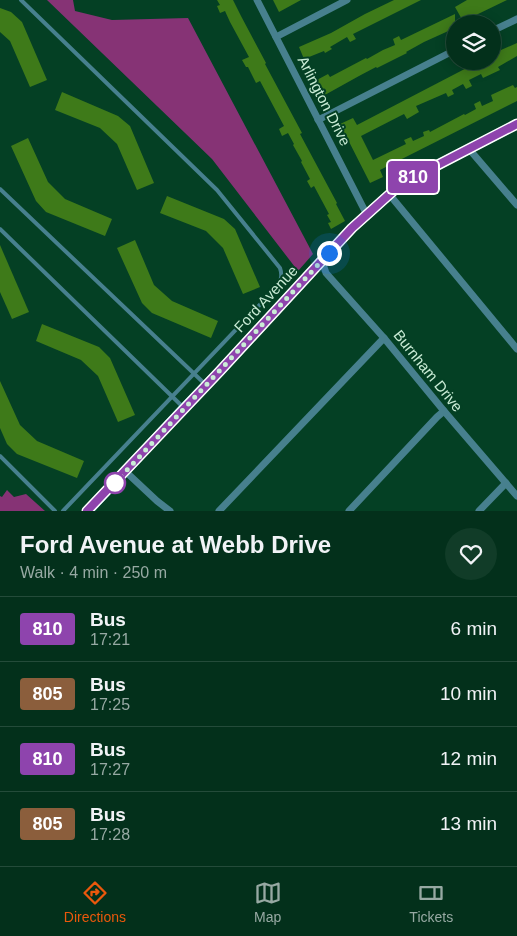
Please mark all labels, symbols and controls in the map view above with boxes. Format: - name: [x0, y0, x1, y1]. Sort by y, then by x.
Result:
- map controls: [446, 15, 501, 70]
- button: layers: [446, 15, 501, 70]
- street label: Arlington Drive: [295, 53, 354, 148]
- line badge: 810: [384, 161, 442, 193]
- text: 810: [398, 167, 428, 187]
- your location: [317, 241, 342, 266]
- street label: Ford Avenue: [231, 262, 301, 335]
- street label: Burnham Drive: [390, 326, 466, 415]
- unlabelled marker: [104, 472, 126, 494]
- button: heart: [445, 528, 497, 580]
- text: Ford Avenue at Webb Drive: [20, 531, 331, 558]
- text: Walk · 4 min · 250 m: [20, 564, 167, 581]
- text: Bus: [90, 609, 126, 630]
- text: 6 min: [451, 618, 497, 639]
- text: 810: [32, 619, 63, 639]
- text: 17:21: [90, 631, 130, 648]
- text: Bus: [90, 674, 126, 695]
- text: 10 min: [440, 683, 497, 704]
- text: 805: [32, 684, 63, 704]
- text: 17:25: [90, 696, 130, 713]
- text: Bus: [90, 739, 126, 760]
- text: 12 min: [440, 748, 497, 769]
- text: 810: [32, 749, 63, 769]
- text: 17:27: [90, 761, 130, 778]
- text: Bus: [90, 804, 126, 825]
- text: 13 min: [440, 813, 497, 834]
- text: 805: [32, 814, 63, 834]
- text: 17:28: [90, 826, 130, 843]
- tab: Directions: [64, 879, 126, 925]
- tab: Map: [254, 879, 282, 925]
- tab: Tickets: [409, 879, 453, 925]

